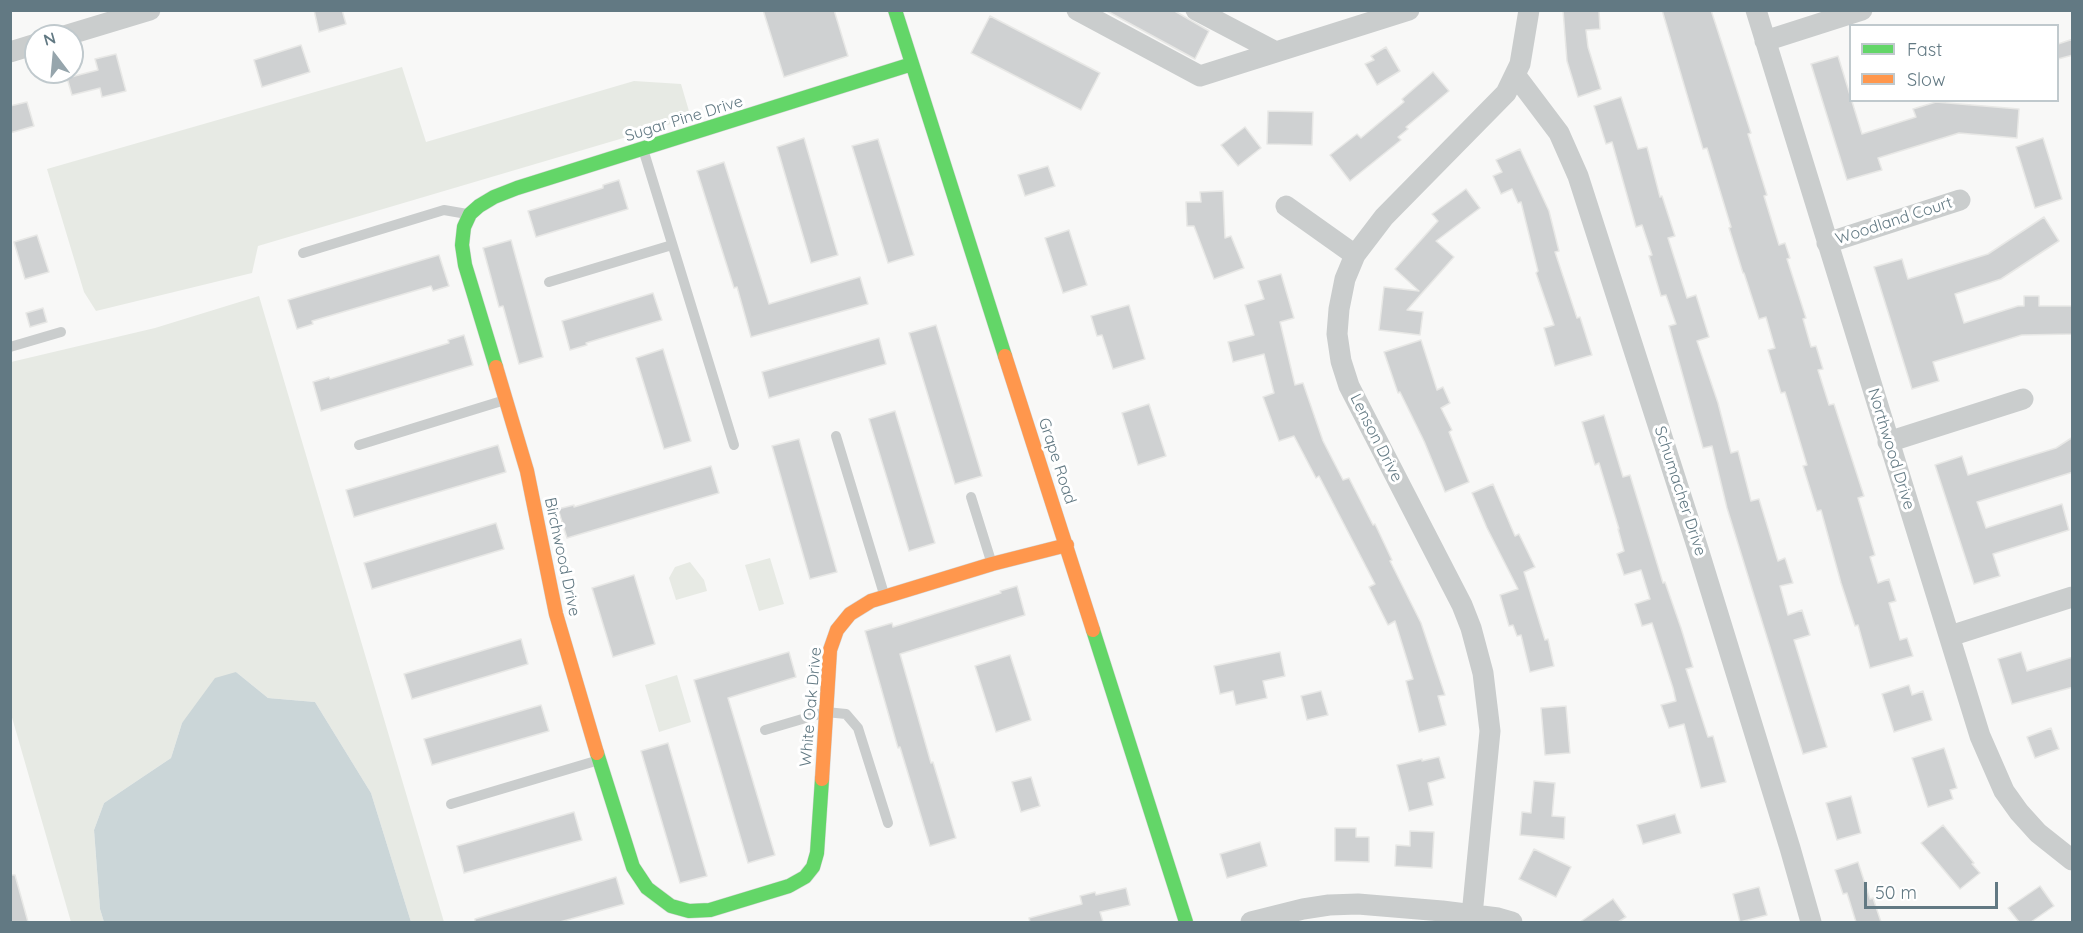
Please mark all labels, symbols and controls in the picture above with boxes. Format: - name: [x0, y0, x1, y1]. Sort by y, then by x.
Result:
- north arrow: [24, 24, 84, 84]
- legend: [1849, 24, 2059, 102]
- text: N: [41, 27, 58, 50]
- text: Fast: [1907, 38, 1942, 61]
- text: Slow: [1907, 68, 1945, 91]
- street label: Sugar Pine Drive: [623, 92, 745, 146]
- street label: Woodland Court: [1833, 193, 1955, 249]
- street label: Northwood Drive: [1863, 386, 1919, 512]
- street label: Lenson Drive: [1346, 391, 1406, 485]
- street label: Grape Road: [1034, 415, 1080, 507]
- street label: Schumacher Drive: [1650, 424, 1710, 558]
- street label: Birchwood Drive: [540, 496, 584, 618]
- street label: White Oak Drive: [796, 646, 826, 768]
- scale bar: [1867, 870, 2000, 908]
- text: 50 m: [1875, 881, 1917, 904]

